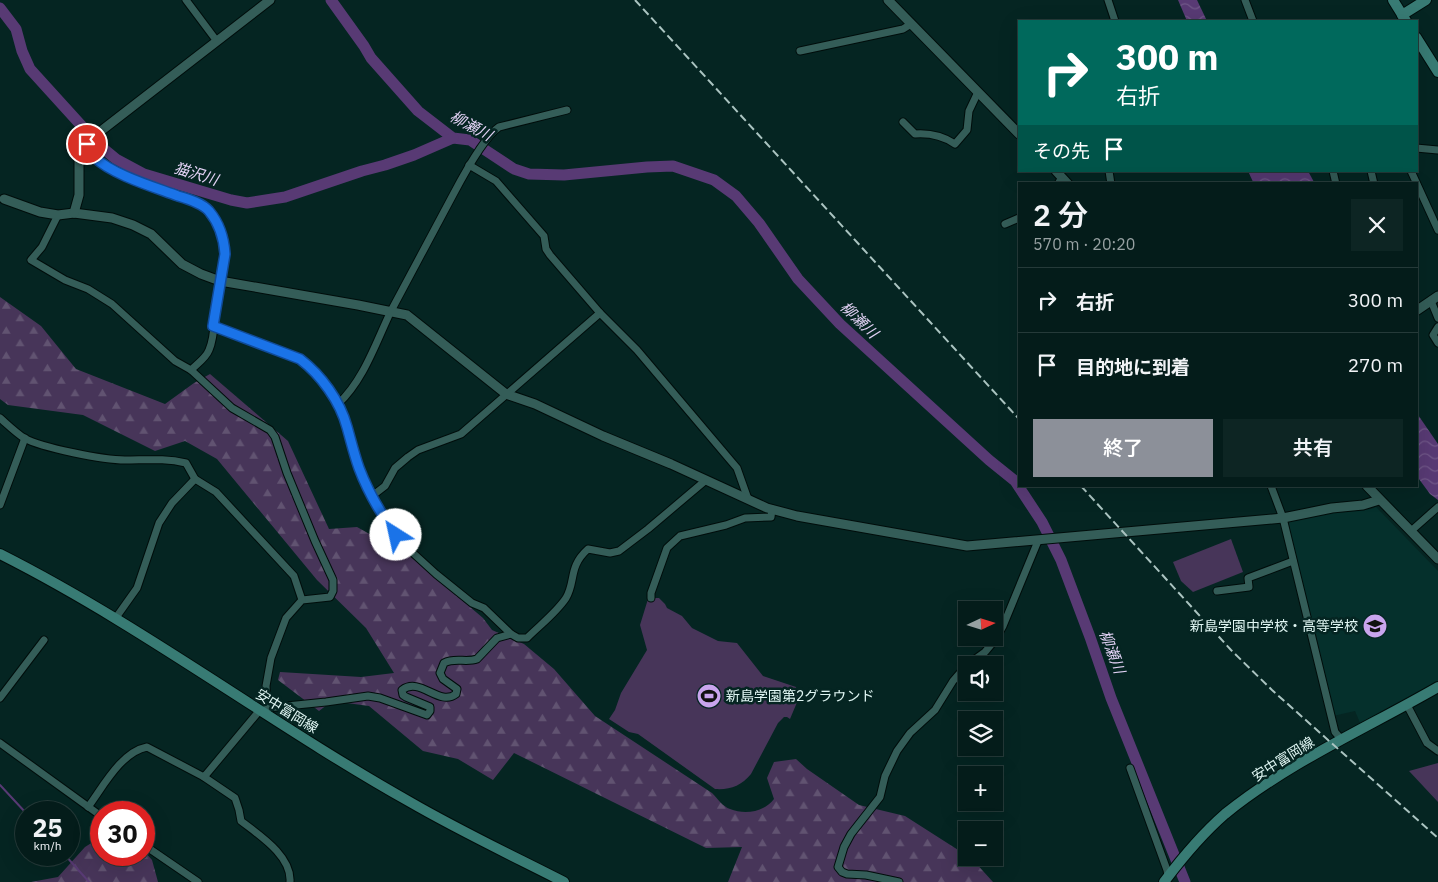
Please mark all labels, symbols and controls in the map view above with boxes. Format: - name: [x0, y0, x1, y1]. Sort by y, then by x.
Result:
- text: 300 m: [1116, 34, 1219, 80]
- icon: right: [1033, 40, 1098, 105]
- text: 右折: [1116, 81, 1160, 110]
- water label: 柳瀬川: [447, 107, 497, 145]
- pin: [66, 123, 108, 165]
- icon: arrive: [73, 130, 101, 158]
- icon: arrive: [1100, 135, 1128, 163]
- text: その先: [1033, 139, 1090, 163]
- water label: 猫沢川: [172, 158, 222, 190]
- text: 2 分: [1033, 195, 1088, 234]
- button: close: [1351, 199, 1403, 251]
- text: 570 m · 20:20: [1033, 234, 1135, 254]
- icon: right: [1033, 286, 1061, 314]
- text: 300 m: [1348, 288, 1403, 312]
- text: 右折: [1076, 290, 1114, 314]
- water label: 柳瀬川: [837, 297, 884, 343]
- icon: arrive: [1033, 351, 1061, 379]
- text: 270 m: [1348, 353, 1403, 377]
- text: 目的地に到着: [1076, 355, 1190, 379]
- button: 終了: [1033, 419, 1213, 477]
- button: 共有: [1223, 419, 1403, 477]
- position arrow: [369, 508, 421, 560]
- north arrow: [958, 601, 1002, 646]
- map controls: [958, 601, 1003, 866]
- school or university icon: 新島学園中学校・高等学校: [1362, 613, 1388, 639]
- place label: 新島学園中学校・高等学校: [1190, 617, 1358, 635]
- water label: 柳瀬川: [1096, 627, 1130, 678]
- button: sound: [958, 656, 1003, 701]
- sports icon: 新島学園第2グラウンド: [696, 683, 722, 709]
- street label: 安中富岡線: [253, 685, 321, 737]
- place label: 新島学園第2グラウンド: [726, 687, 874, 705]
- button: layers: [958, 711, 1003, 756]
- street label: 安中富岡線: [1249, 733, 1317, 785]
- button: +: [958, 766, 1003, 811]
- speed limit sign: 30: [90, 801, 155, 866]
- text: 25: [32, 811, 63, 844]
- button: −: [958, 821, 1003, 866]
- text: km/h: [33, 838, 62, 853]

